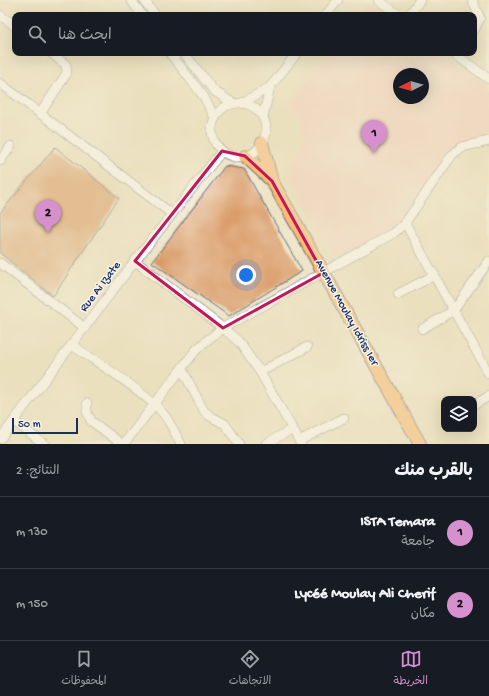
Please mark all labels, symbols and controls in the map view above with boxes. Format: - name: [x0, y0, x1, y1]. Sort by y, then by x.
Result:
- search box: [12, 12, 477, 56]
- icon: search: [26, 23, 48, 45]
- text: ابحث هنا: [58, 27, 112, 45]
- north arrow: [393, 68, 429, 104]
- pin: 1: [361, 120, 387, 153]
- pin: 2: [35, 200, 61, 233]
- street label: Rue Ai Izate: [78, 258, 125, 315]
- street label: Avenue Moulay Idriss Ier: [311, 258, 382, 370]
- your location: [236, 265, 256, 285]
- map controls: [441, 396, 477, 432]
- button: layers: [441, 396, 477, 432]
- scale bar: [12, 416, 78, 435]
- text: 50 m: [18, 419, 40, 431]
- text: بالقرب منك: [394, 462, 473, 482]
- text: النتائج: 2: [16, 464, 60, 479]
- text: ISTA Temara: [360, 513, 435, 531]
- text: 130 m: [16, 525, 48, 540]
- text: 1: [457, 525, 463, 540]
- text: جامعة: [401, 535, 435, 550]
- text: Lycéé Moulay Ali Cherif: [294, 585, 435, 603]
- text: 150 m: [16, 597, 48, 612]
- text: 2: [457, 597, 463, 612]
- text: مكان: [411, 607, 435, 622]
- tab: المحفوظات: [61, 648, 106, 690]
- tab: الاتجاهات: [229, 648, 271, 690]
- tab: الخريطة: [394, 648, 428, 690]

